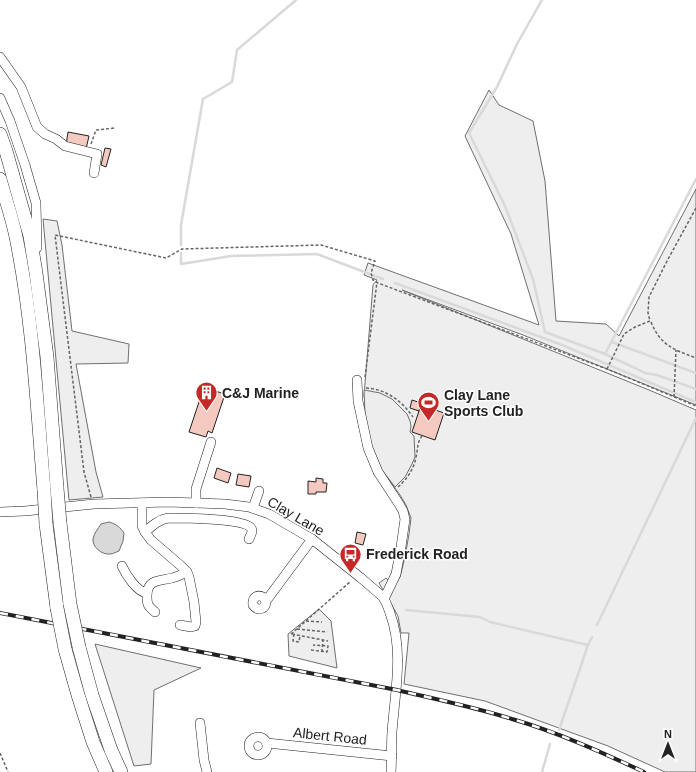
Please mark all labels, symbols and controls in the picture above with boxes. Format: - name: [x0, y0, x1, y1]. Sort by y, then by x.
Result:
- building icon: C&J Marine: [194, 380, 220, 413]
- place label: C&J Marine: [222, 385, 299, 401]
- place label: Clay Lane Sports Club: [444, 387, 523, 419]
- sports icon: Clay Lane Sports Club: [415, 390, 441, 423]
- street label: Clay Lane: [265, 493, 327, 539]
- bus stop icon: Frederick Road: [337, 541, 363, 574]
- place label: Frederick Road: [366, 546, 468, 562]
- street label: Albert Road: [292, 724, 368, 748]
- north arrow: [648, 724, 688, 764]
- text: N: [664, 728, 672, 740]

